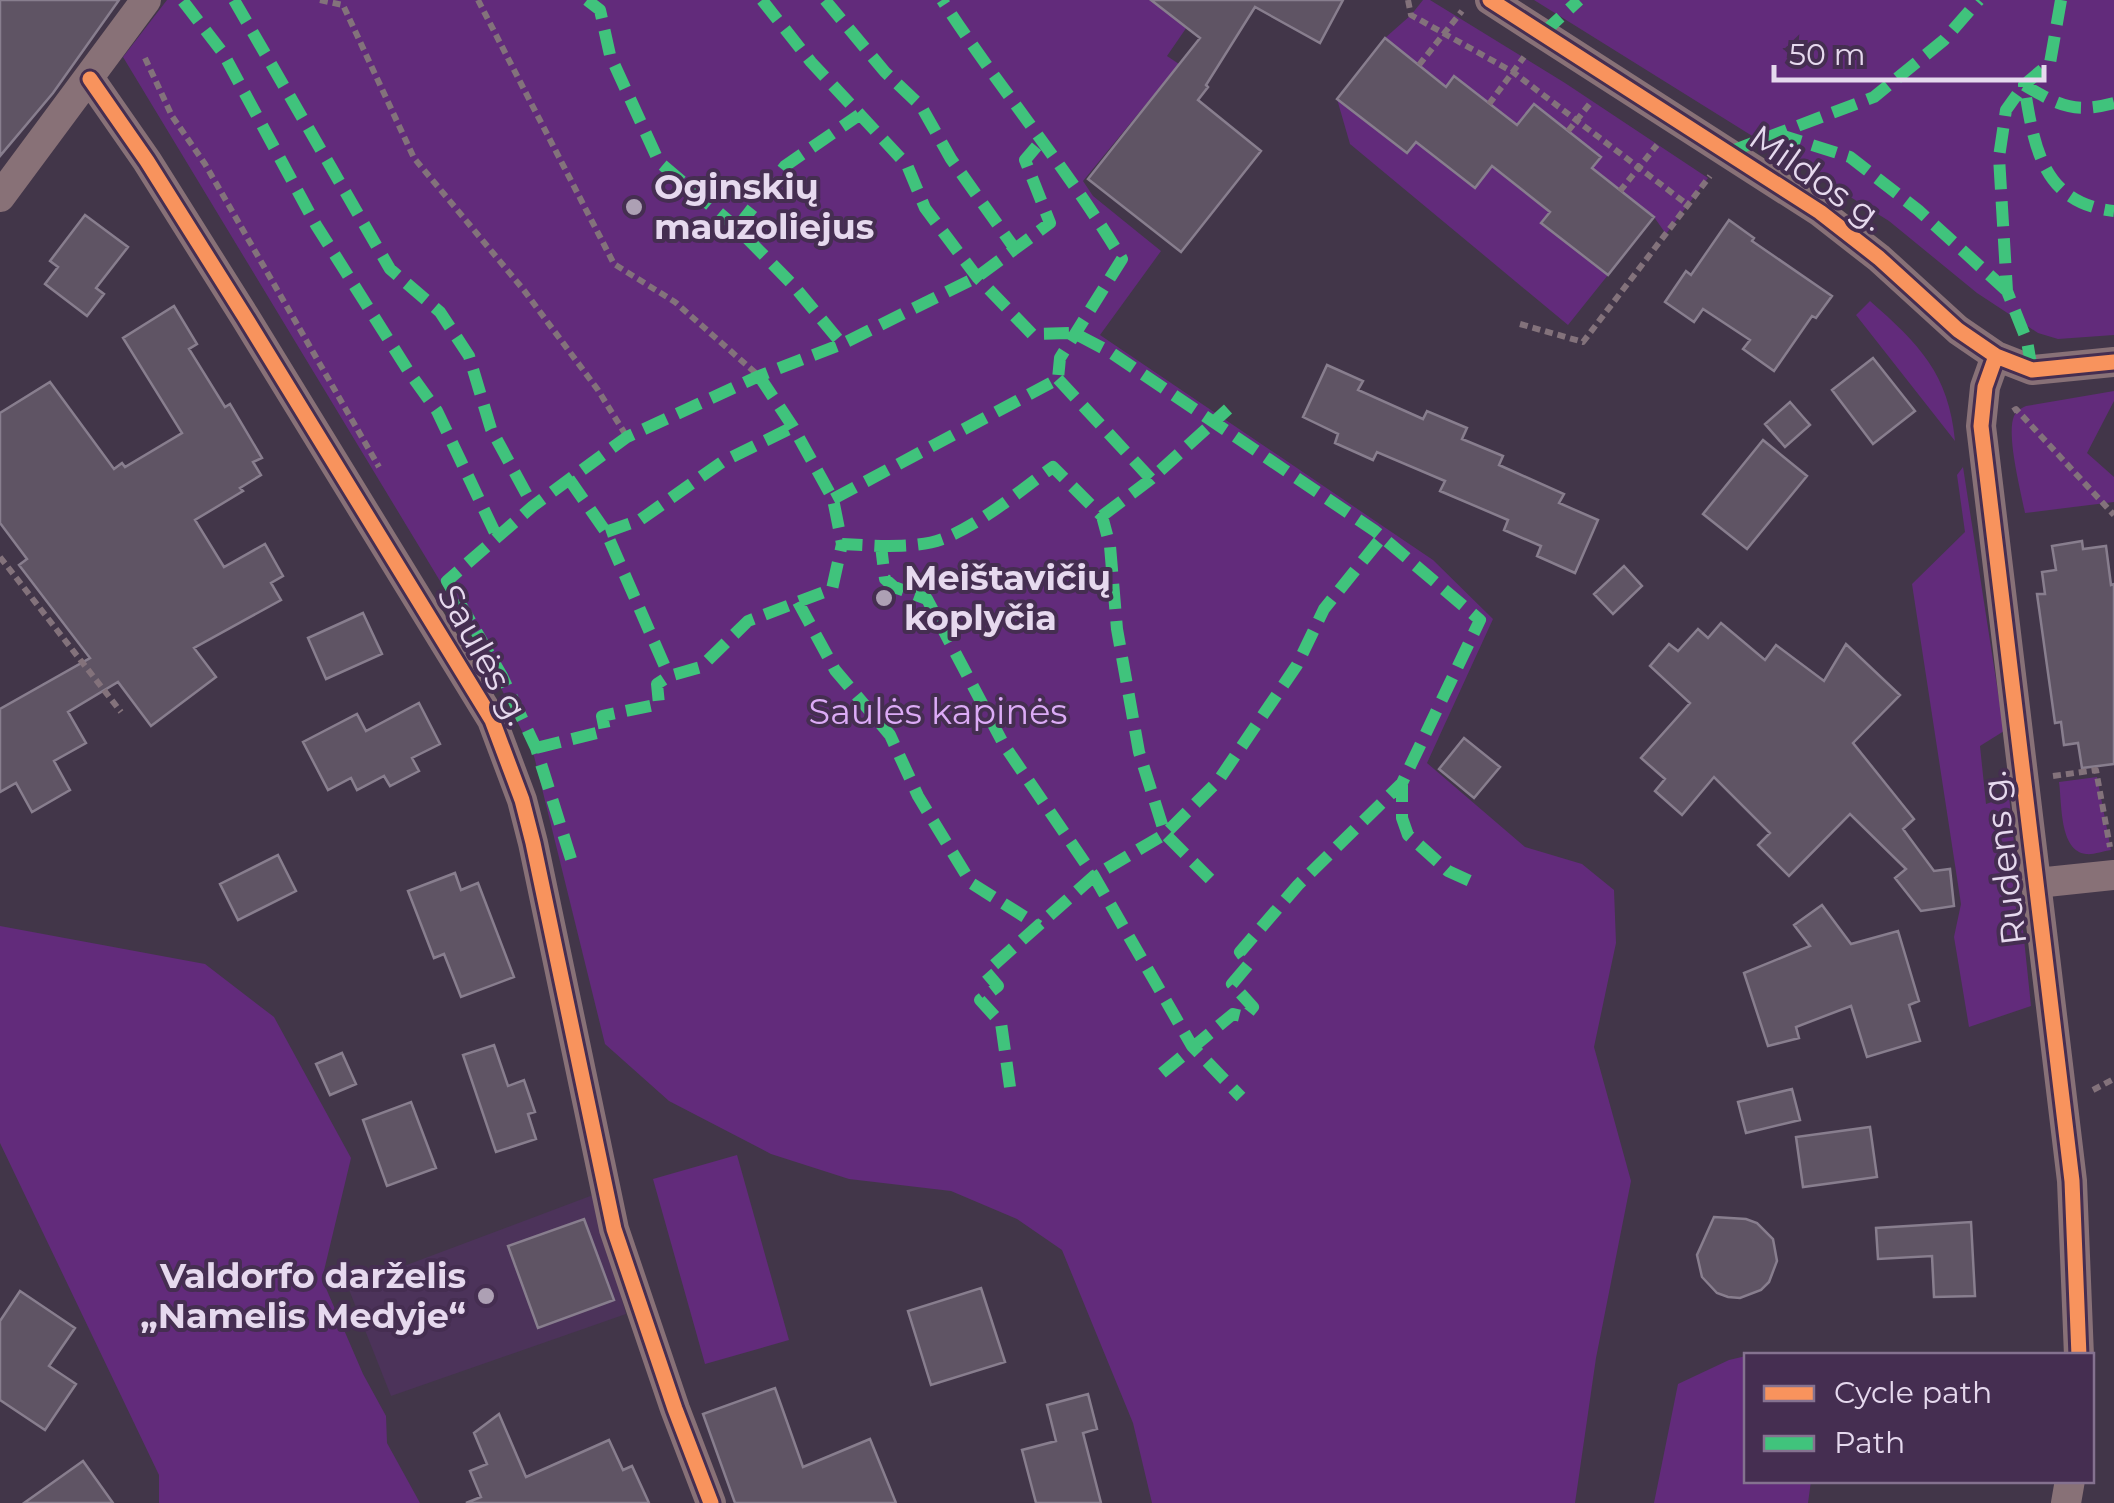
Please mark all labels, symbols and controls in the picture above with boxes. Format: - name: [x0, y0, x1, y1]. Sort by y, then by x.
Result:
- scale bar: [1774, 20, 2044, 82]
- text: 50 m: [1789, 36, 1866, 73]
- street label: Mildos g.: [1741, 115, 1893, 240]
- place label: Oginskių mauzoliejus: [654, 165, 874, 248]
- marker: Oginskių mauzoliejus: [623, 196, 645, 218]
- place label: Meištavičių koplyčia: [904, 556, 1111, 639]
- street label: Saulės g.: [428, 577, 541, 732]
- marker: Meištavičių koplyčia: [873, 587, 895, 609]
- park label: Saulės kapinės: [809, 690, 1067, 733]
- street label: Rudens g.: [1971, 769, 2036, 948]
- place label: Valdorfo darželis „Namelis Medyje“: [140, 1254, 466, 1337]
- marker: Valdorfo darželis „Namelis Medyje“: [475, 1285, 497, 1307]
- legend: [1744, 1353, 2094, 1483]
- text: Cycle path: [1834, 1374, 1992, 1411]
- text: Path: [1834, 1424, 1905, 1461]

